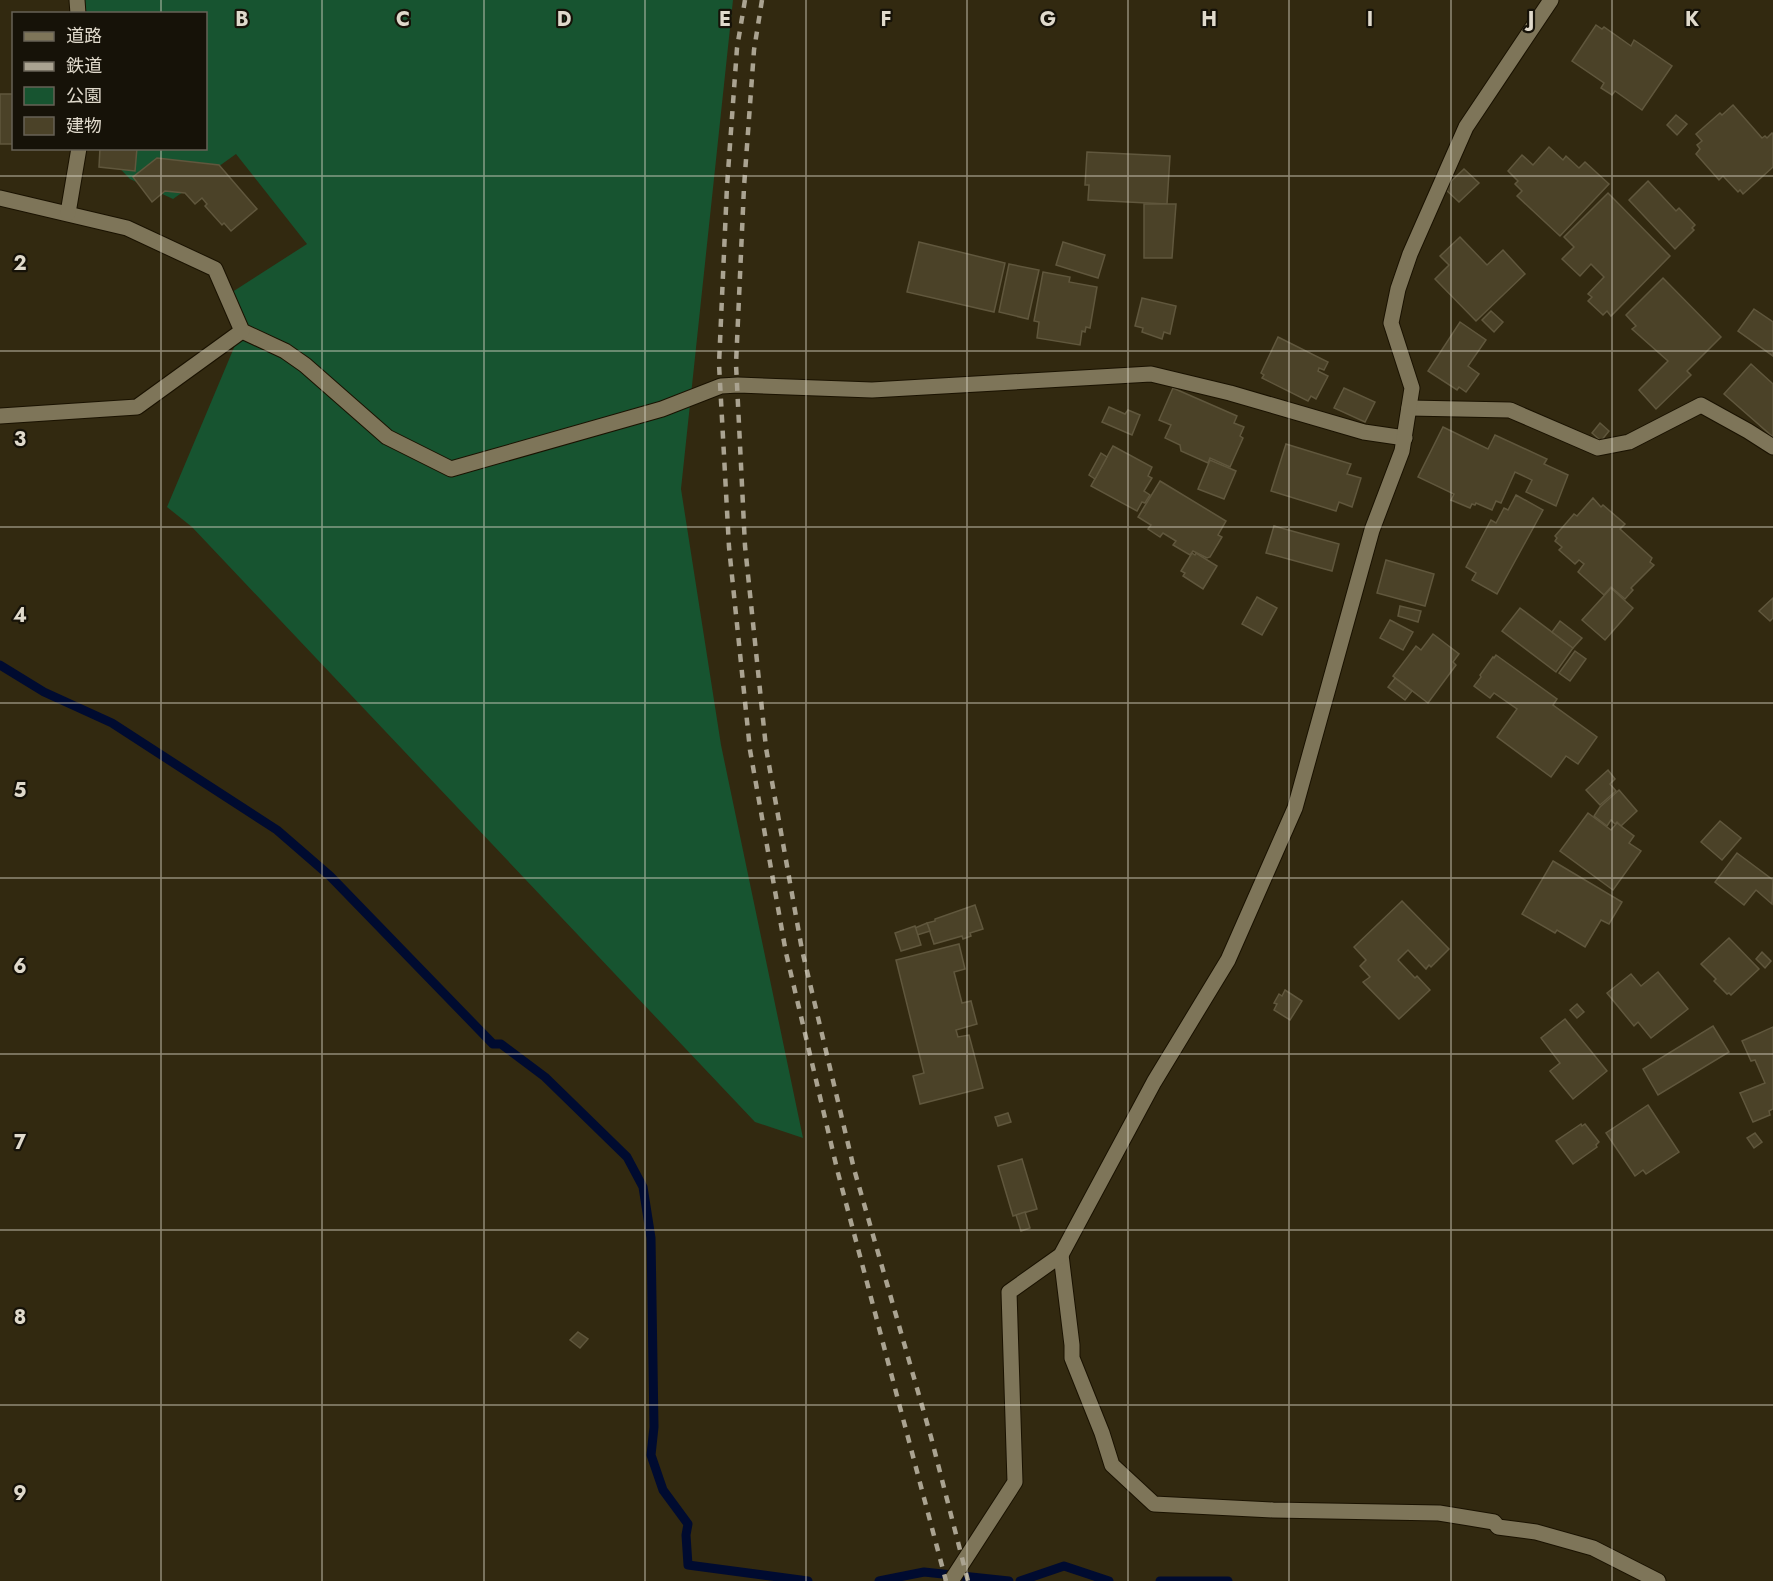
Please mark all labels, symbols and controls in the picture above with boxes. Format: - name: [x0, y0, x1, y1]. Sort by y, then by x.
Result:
- text: B: [235, 5, 249, 34]
- text: C: [396, 5, 410, 34]
- text: D: [557, 5, 571, 34]
- text: E: [719, 5, 731, 34]
- text: F: [880, 5, 892, 34]
- text: G: [1040, 5, 1056, 34]
- text: H: [1201, 5, 1217, 34]
- text: I: [1367, 5, 1373, 34]
- text: J: [1524, 5, 1534, 34]
- text: K: [1685, 5, 1699, 34]
- legend: [12, 12, 207, 150]
- text: 道路: [66, 23, 102, 49]
- text: 鉄道: [66, 53, 102, 79]
- text: 公園: [66, 83, 102, 109]
- text: 建物: [66, 113, 102, 139]
- text: 2: [13, 249, 27, 278]
- text: 3: [14, 425, 26, 454]
- text: 4: [13, 601, 27, 630]
- text: 5: [14, 776, 27, 805]
- text: 6: [13, 952, 27, 981]
- text: 7: [14, 1128, 27, 1157]
- text: 8: [14, 1303, 26, 1332]
- text: 9: [13, 1479, 27, 1508]

